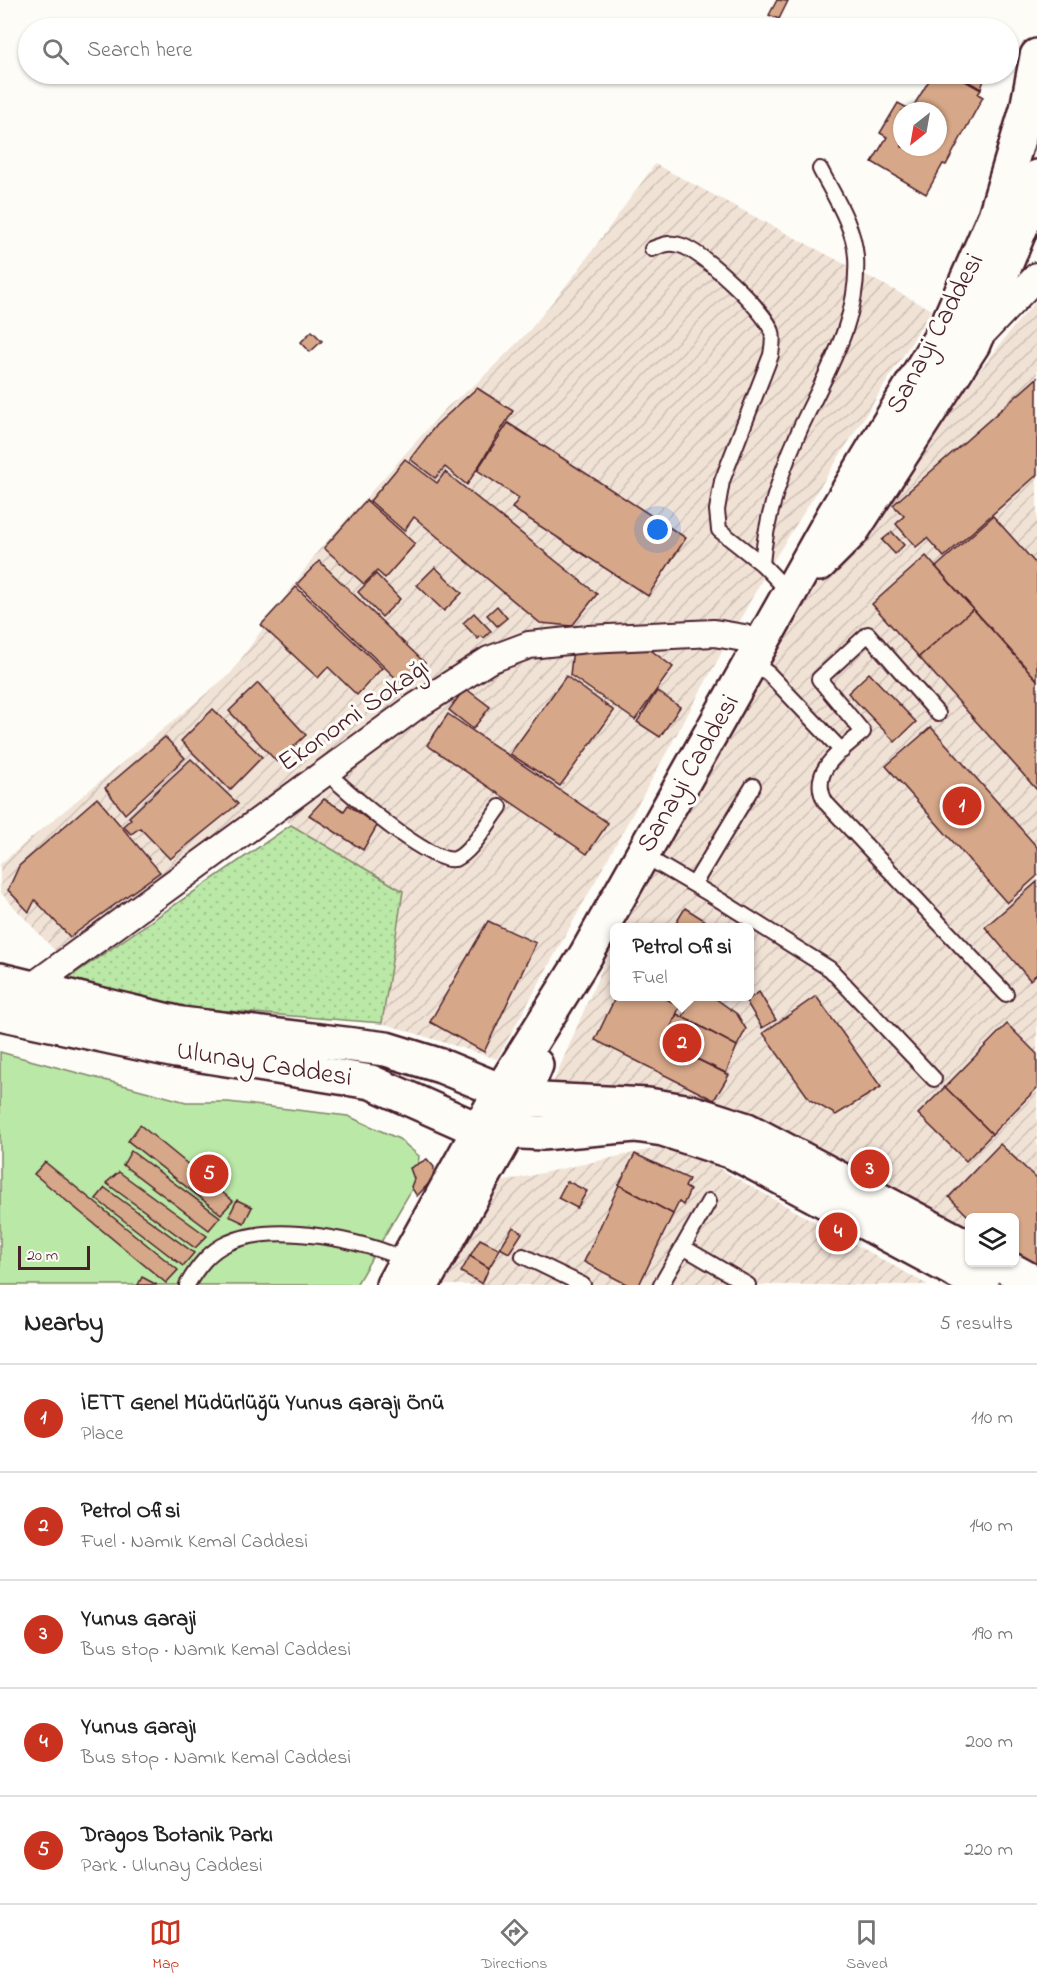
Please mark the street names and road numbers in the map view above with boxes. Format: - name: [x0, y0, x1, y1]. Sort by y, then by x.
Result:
- street label: Sanayi Caddesi: [877, 247, 995, 421]
- street label: Ekonomi Sokağı: [271, 650, 437, 782]
- street label: Sanayi Caddesi: [628, 688, 750, 860]
- street label: Ulunay Caddesi: [174, 1032, 354, 1098]

